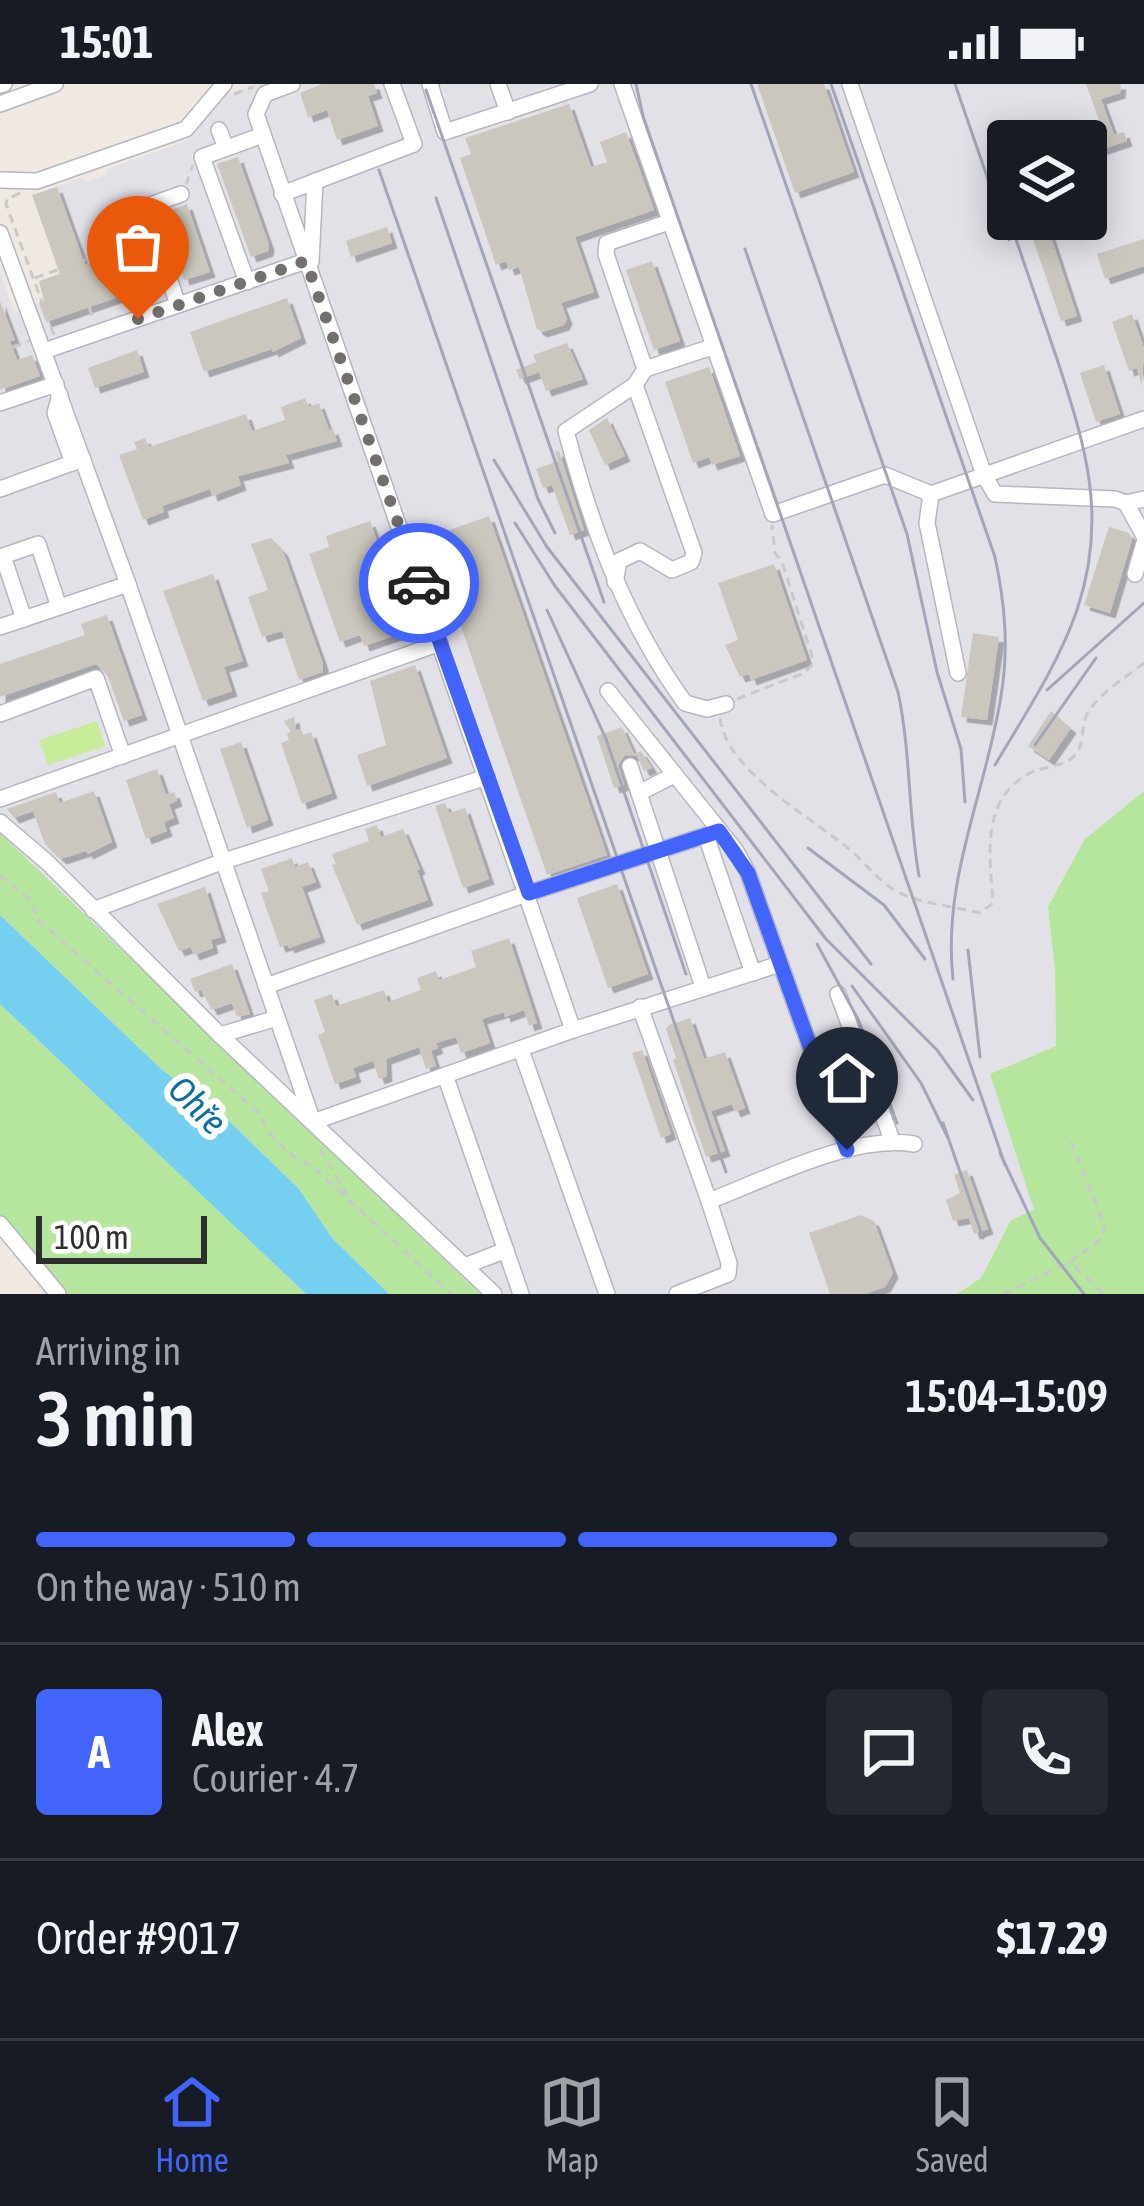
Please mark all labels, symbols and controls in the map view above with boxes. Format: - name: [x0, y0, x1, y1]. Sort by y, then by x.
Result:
- text: 15:01: [60, 16, 154, 68]
- map controls: [987, 120, 1107, 240]
- button: layers: [987, 120, 1107, 240]
- pin: [87, 196, 189, 319]
- icon: bag: [105, 214, 171, 280]
- courier: [359, 523, 479, 643]
- icon: car: [386, 550, 452, 616]
- pin: [796, 1027, 898, 1150]
- icon: home: [814, 1045, 880, 1111]
- water label: Ohře: [160, 1067, 236, 1143]
- scale bar: [36, 1210, 207, 1263]
- text: 100 m: [54, 1218, 129, 1256]
- text: Arriving in: [36, 1329, 181, 1373]
- text: 15:04–15:09: [905, 1370, 1108, 1422]
- text: 3 min: [36, 1373, 195, 1463]
- text: On the way · 510 m: [36, 1565, 301, 1609]
- button: chat: [826, 1689, 952, 1815]
- button: phone: [982, 1689, 1108, 1815]
- text: Alex: [192, 1704, 264, 1756]
- text: A: [88, 1726, 110, 1778]
- text: Courier · 4.7: [192, 1756, 359, 1800]
- text: Order #9017: [36, 1912, 241, 1964]
- text: $17.29: [996, 1912, 1108, 1964]
- tab: Home: [155, 2069, 229, 2179]
- tab: Map: [539, 2069, 605, 2179]
- tab: Saved: [916, 2069, 989, 2179]

